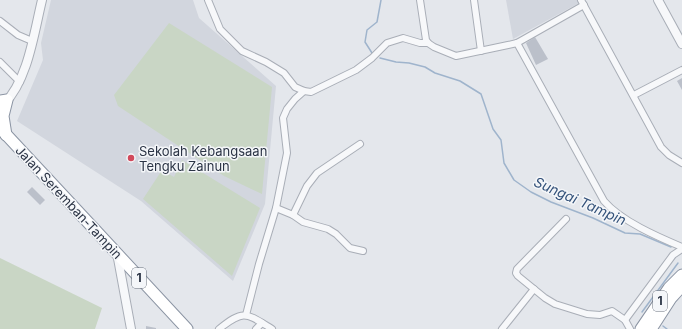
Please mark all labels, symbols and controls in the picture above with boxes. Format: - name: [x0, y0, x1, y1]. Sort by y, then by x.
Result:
- street label: Jalan Seremban-Tampin: [12, 142, 126, 262]
- place label: Sekolah Kebangsaan Tengku Zainun: [139, 143, 267, 174]
- marker: Sekolah Kebangsaan Tengku Zainun: [126, 153, 136, 163]
- water label: Sungai Tampin: [531, 173, 629, 228]
- road number: 1: [132, 268, 146, 288]
- road number: 1: [653, 291, 667, 311]

